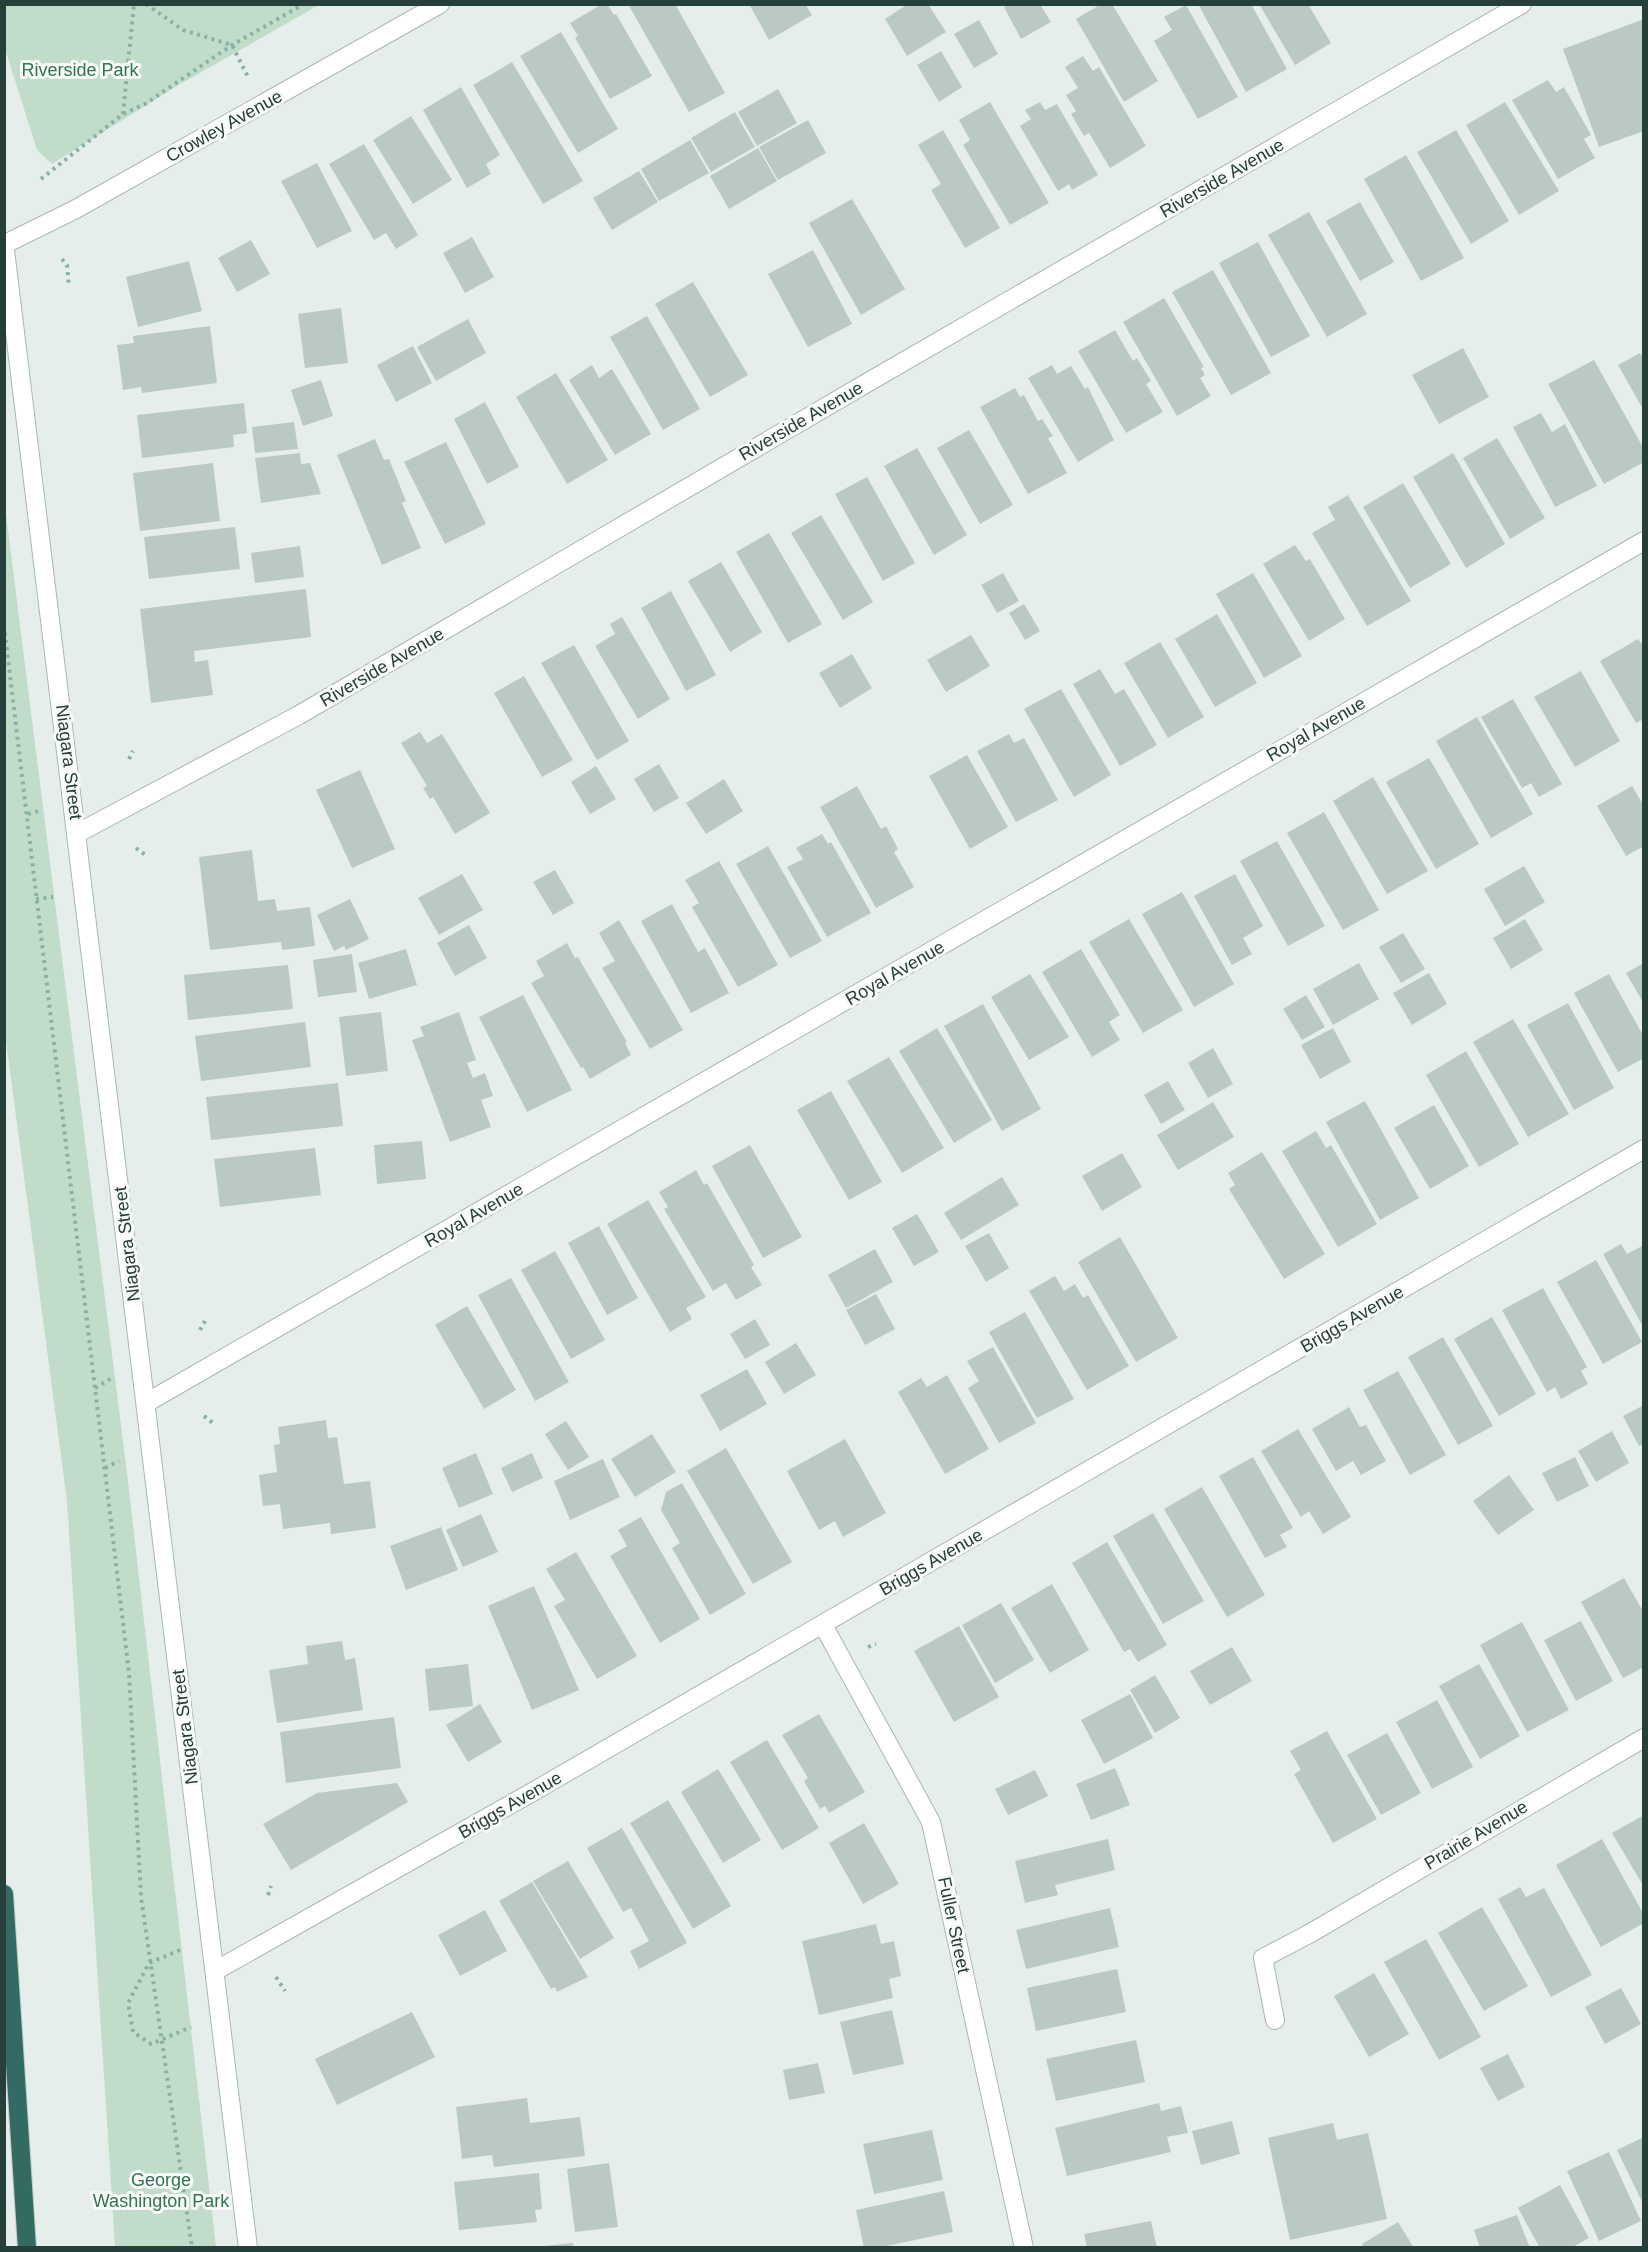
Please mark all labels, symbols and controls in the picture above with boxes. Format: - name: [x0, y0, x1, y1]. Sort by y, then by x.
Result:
- park label: Riverside Park: [21, 60, 140, 80]
- street label: Crowley Avenue: [162, 86, 286, 166]
- street label: Riverside Avenue: [1156, 134, 1288, 222]
- street label: Riverside Avenue: [735, 377, 867, 465]
- street label: Riverside Avenue: [316, 623, 448, 711]
- street label: Royal Avenue: [1263, 693, 1369, 765]
- street label: Niagara Street: [52, 703, 86, 821]
- street label: Royal Avenue: [842, 937, 948, 1009]
- street label: Royal Avenue: [421, 1179, 527, 1251]
- street label: Niagara Street: [110, 1185, 144, 1303]
- street label: Briggs Avenue: [1297, 1281, 1407, 1357]
- street label: Briggs Avenue: [876, 1524, 986, 1600]
- street label: Niagara Street: [168, 1668, 202, 1786]
- street label: Briggs Avenue: [455, 1767, 565, 1843]
- street label: Prairie Avenue: [1421, 1796, 1531, 1874]
- street label: Fuller Street: [934, 1875, 974, 1975]
- park label: George Washington Park: [93, 2170, 230, 2211]

